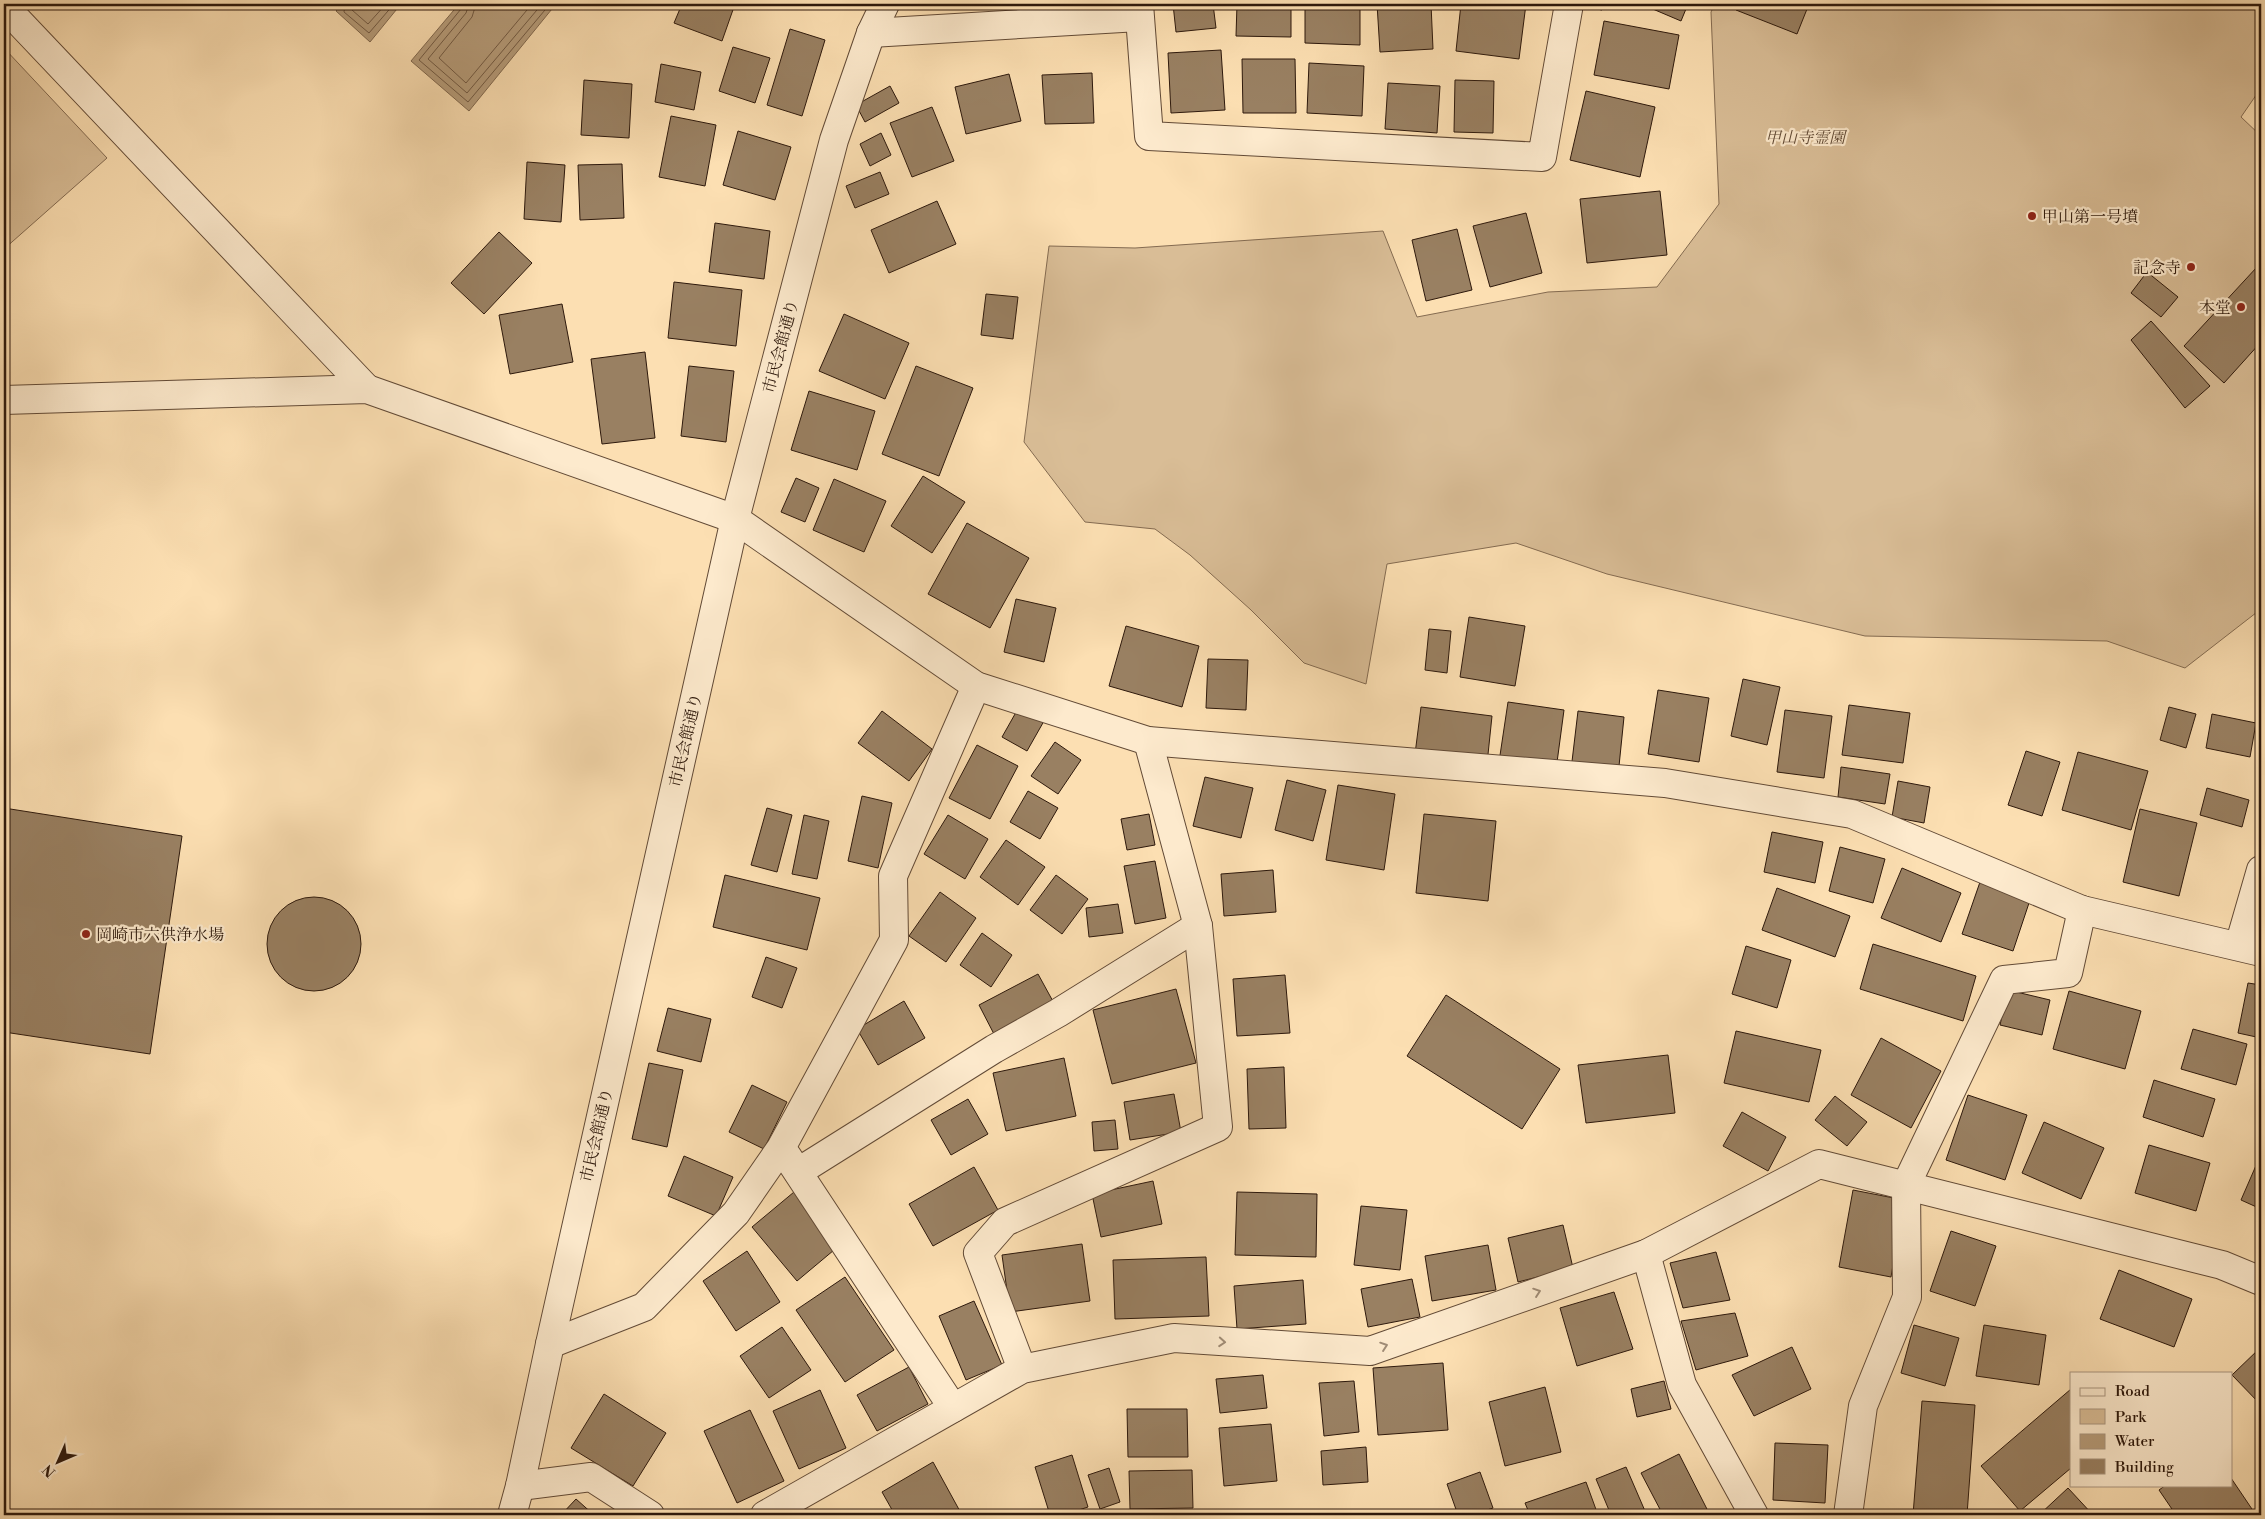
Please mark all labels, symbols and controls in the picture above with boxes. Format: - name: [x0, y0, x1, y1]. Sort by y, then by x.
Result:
- park label: 甲山寺霊園: [1765, 128, 1848, 148]
- place label: 甲山第一号墳: [2042, 207, 2138, 227]
- marker: 甲山第一号墳: [2026, 210, 2038, 222]
- place label: 記念寺: [2133, 258, 2181, 278]
- marker: 記念寺: [2185, 261, 2197, 273]
- street label: 市民会館通り: [759, 297, 803, 395]
- place label: 本堂: [2199, 298, 2231, 318]
- marker: 本堂: [2235, 301, 2247, 313]
- street label: 市民会館通り: [665, 691, 707, 789]
- place label: 岡崎市六供浄水場: [96, 925, 224, 945]
- marker: 岡崎市六供浄水場: [80, 928, 92, 940]
- street label: 市民会館通り: [576, 1086, 618, 1184]
- one-way arrow: [1532, 1288, 1541, 1298]
- one-way arrow: [1218, 1336, 1226, 1347]
- one-way arrow: [1379, 1342, 1387, 1352]
- legend: [2070, 1372, 2232, 1486]
- text: Road: [2115, 1382, 2150, 1401]
- text: Park: [2115, 1408, 2147, 1427]
- text: Water: [2114, 1432, 2155, 1451]
- north arrow: [32, 1436, 82, 1486]
- text: Building: [2114, 1458, 2174, 1477]
- text: N: [39, 1460, 60, 1481]

